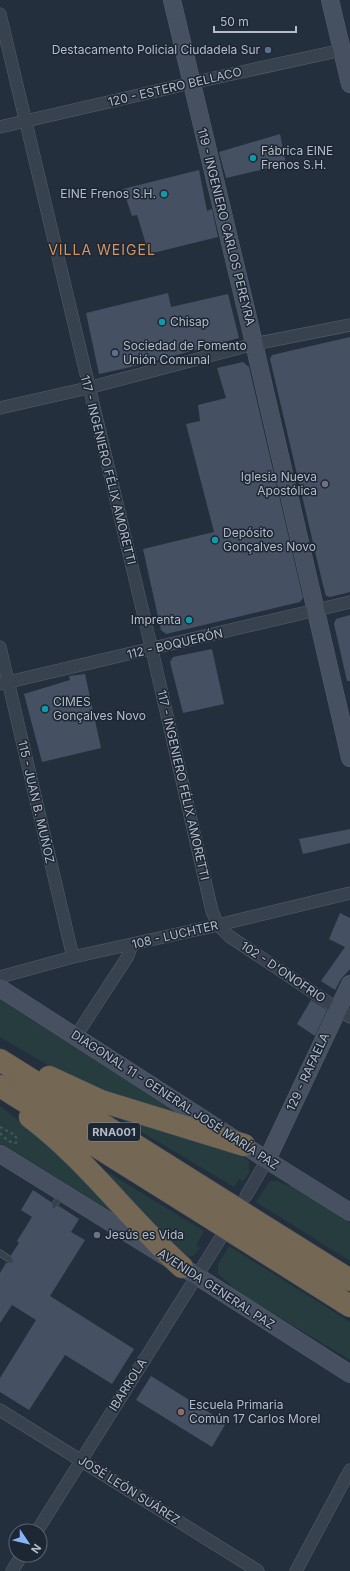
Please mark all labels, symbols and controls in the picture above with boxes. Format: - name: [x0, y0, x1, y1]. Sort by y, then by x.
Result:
- scale bar: [214, 8, 296, 34]
- text: 50 m: [220, 14, 249, 29]
- place label: Destacamento Policial Ciudadela Sur: [52, 42, 260, 57]
- marker: Destacamento Policial Ciudadela Sur: [263, 45, 273, 55]
- street label: 120 - ESTERO BELLACO: [107, 64, 243, 109]
- street label: 119 - INGENIERO CARLOS PEREYRA: [195, 127, 258, 327]
- place label: Fábrica EINE Frenos S.H.: [261, 143, 333, 172]
- marker: Fábrica EINE Frenos S.H.: [248, 153, 258, 163]
- place label: EINE Frenos S.H.: [60, 186, 156, 201]
- marker: EINE Frenos S.H.: [159, 189, 169, 199]
- district label: VILLA WEIGEL: [48, 241, 156, 258]
- place label: Chisap: [170, 314, 209, 329]
- marker: Chisap: [157, 317, 167, 327]
- place label: Sociedad de Fomento Unión Comunal: [123, 338, 247, 367]
- marker: Sociedad de Fomento Unión Comunal: [110, 348, 120, 358]
- street label: 117 - INGENIERO FÉLIX AMORETTI: [78, 374, 139, 566]
- place label: Iglesia Nueva Apostólica: [241, 469, 317, 498]
- marker: Iglesia Nueva Apostólica: [320, 479, 330, 489]
- place label: Depósito Gonçalves Novo: [223, 525, 316, 554]
- marker: Depósito Gonçalves Novo: [210, 535, 220, 545]
- place label: Imprenta: [131, 612, 181, 627]
- marker: Imprenta: [184, 615, 194, 625]
- street label: 112 - BOQUERÓN: [126, 625, 224, 662]
- street label: 117 - INGENIERO FÉLIX AMORETTI: [154, 688, 213, 881]
- place label: CIMES Gonçalves Novo: [53, 694, 146, 723]
- marker: CIMES Gonçalves Novo: [40, 704, 50, 714]
- street label: 115 - JUAN B. MUÑOZ: [15, 739, 58, 865]
- street label: 108 - LUCHTER: [130, 917, 220, 952]
- street label: 102 - D'ONOFRIO: [238, 938, 328, 1005]
- street label: DIAGONAL 11 - GENERAL JOSÉ MARÍA PAZ: [69, 1027, 282, 1172]
- street label: 129 - RAFAELA: [283, 1030, 332, 1113]
- road number: RNA001: [88, 1123, 140, 1141]
- place label: Jesús es Vida: [105, 1227, 184, 1242]
- marker: Jesús es Vida: [92, 1230, 102, 1240]
- street label: AVENIDA GENERAL PAZ: [155, 1245, 278, 1332]
- street label: IBARROLA: [106, 1356, 150, 1414]
- place label: Escuela Primaria Común 17 Carlos Morel: [189, 1397, 320, 1426]
- marker: Escuela Primaria Común 17 Carlos Morel: [176, 1407, 186, 1417]
- street label: JOSÉ LEÓN SUÁREZ: [76, 1452, 183, 1527]
- north arrow: [8, 1523, 48, 1563]
- text: N: [28, 1541, 44, 1556]

